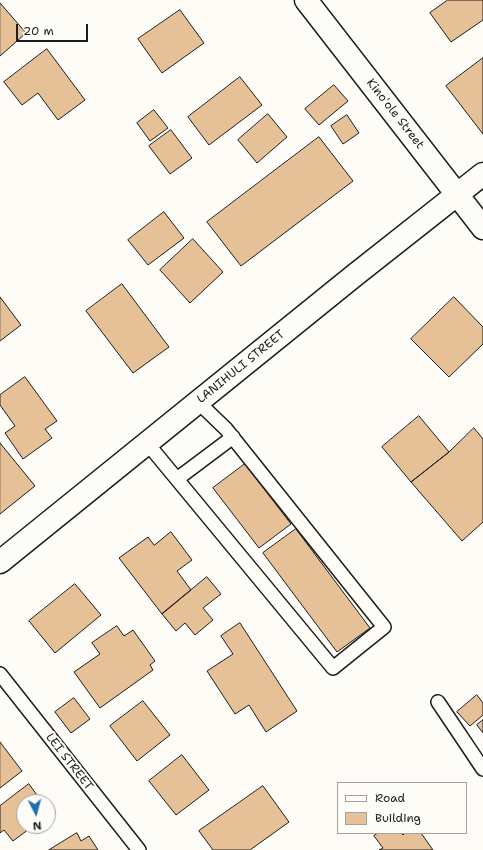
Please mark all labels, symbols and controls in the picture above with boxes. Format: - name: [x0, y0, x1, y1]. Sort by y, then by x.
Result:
- scale bar: [18, 16, 90, 42]
- text: 20 m: [23, 23, 54, 39]
- street label: Kinoʻole Street: [363, 76, 427, 152]
- street label: LANIHULI STREET: [194, 327, 288, 407]
- street label: LEI STREET: [42, 731, 96, 793]
- legend: [337, 782, 467, 834]
- text: Road: [375, 790, 405, 806]
- north arrow: [16, 794, 56, 834]
- text: Building: [375, 810, 421, 826]
- text: N: [32, 818, 42, 833]

